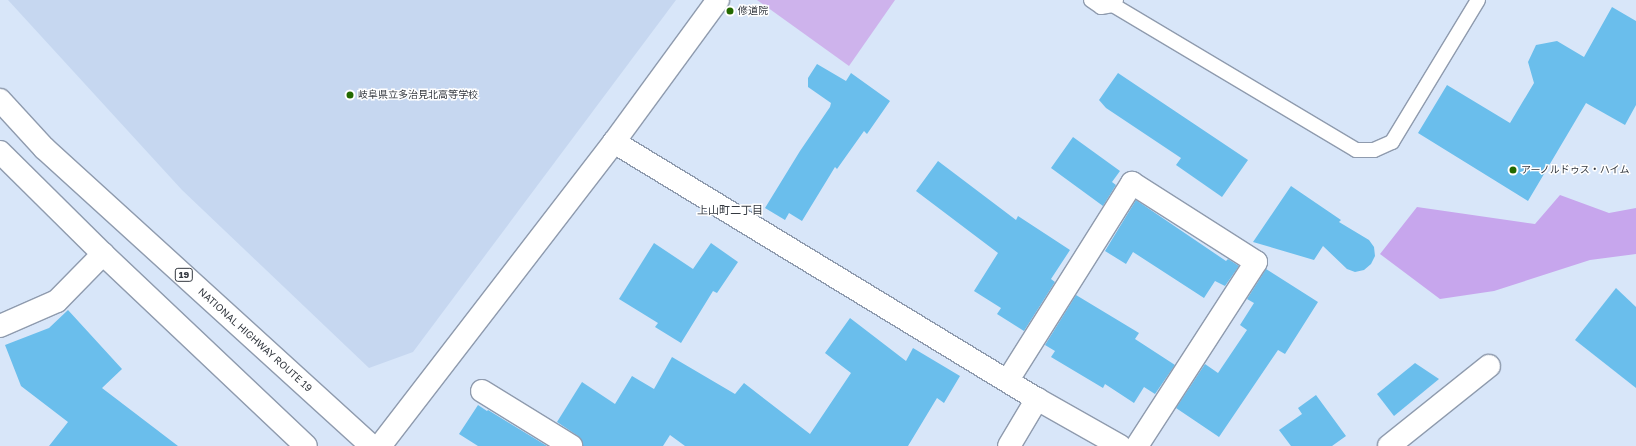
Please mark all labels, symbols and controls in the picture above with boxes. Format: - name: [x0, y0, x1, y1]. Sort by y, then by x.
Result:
- place label: 修道院: [738, 5, 768, 17]
- marker: 修道院: [725, 6, 735, 16]
- place label: 岐阜県立多治見北高等学校: [358, 89, 478, 101]
- marker: 岐阜県立多治見北高等学校: [345, 90, 355, 100]
- place label: アーノルドゥス・ハイム: [1521, 164, 1630, 176]
- marker: アーノルドゥス・ハイム: [1508, 165, 1518, 175]
- district label: 上山町二丁目: [697, 203, 763, 217]
- road number: 19: [174, 268, 194, 282]
- street label: NATIONAL HIGHWAY ROUTE 19: [196, 286, 314, 394]

